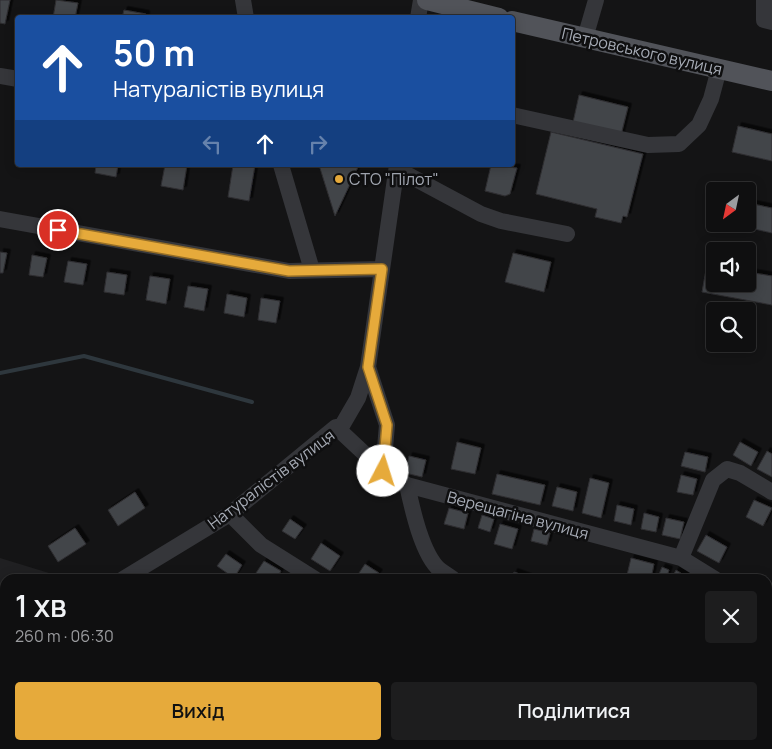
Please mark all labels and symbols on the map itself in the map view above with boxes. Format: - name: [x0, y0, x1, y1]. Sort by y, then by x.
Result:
- street label: Петровського вулиця: [560, 22, 724, 80]
- place label: СТО "Пілот": [349, 168, 439, 190]
- marker: СТО "Пілот": [333, 173, 345, 185]
- north arrow: [706, 182, 756, 232]
- pin: [37, 209, 79, 251]
- street label: Натуралістів вулиця: [203, 424, 339, 534]
- position arrow: [356, 444, 408, 496]
- street label: Верещагіна вулиця: [445, 486, 591, 544]

